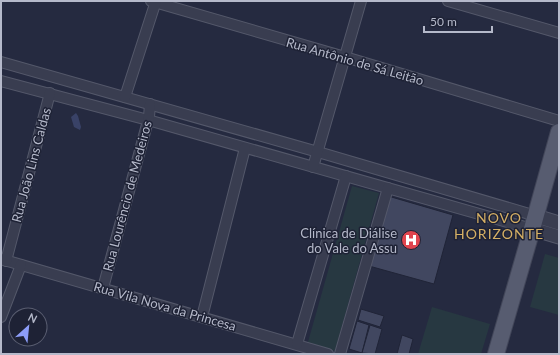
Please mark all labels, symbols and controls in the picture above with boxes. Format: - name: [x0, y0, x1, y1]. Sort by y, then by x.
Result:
- scale bar: [424, 8, 492, 34]
- text: 50 m: [430, 14, 457, 29]
- street label: Rua Antônio de Sá Leitão: [284, 34, 426, 88]
- street label: Rua João Lins Caldas: [8, 106, 54, 224]
- street label: Rua Lourêncio de Medeiros: [99, 119, 155, 273]
- district label: NOVO HORIZONTE: [454, 209, 544, 242]
- place label: Clínica de Diálise do Vale do Assu: [300, 225, 397, 256]
- hospital icon: Clínica de Diálise do Vale do Assu: [400, 229, 422, 251]
- street label: Rua Vila Nova da Princesa: [92, 278, 238, 334]
- north arrow: [8, 307, 48, 347]
- text: N: [26, 310, 39, 325]

